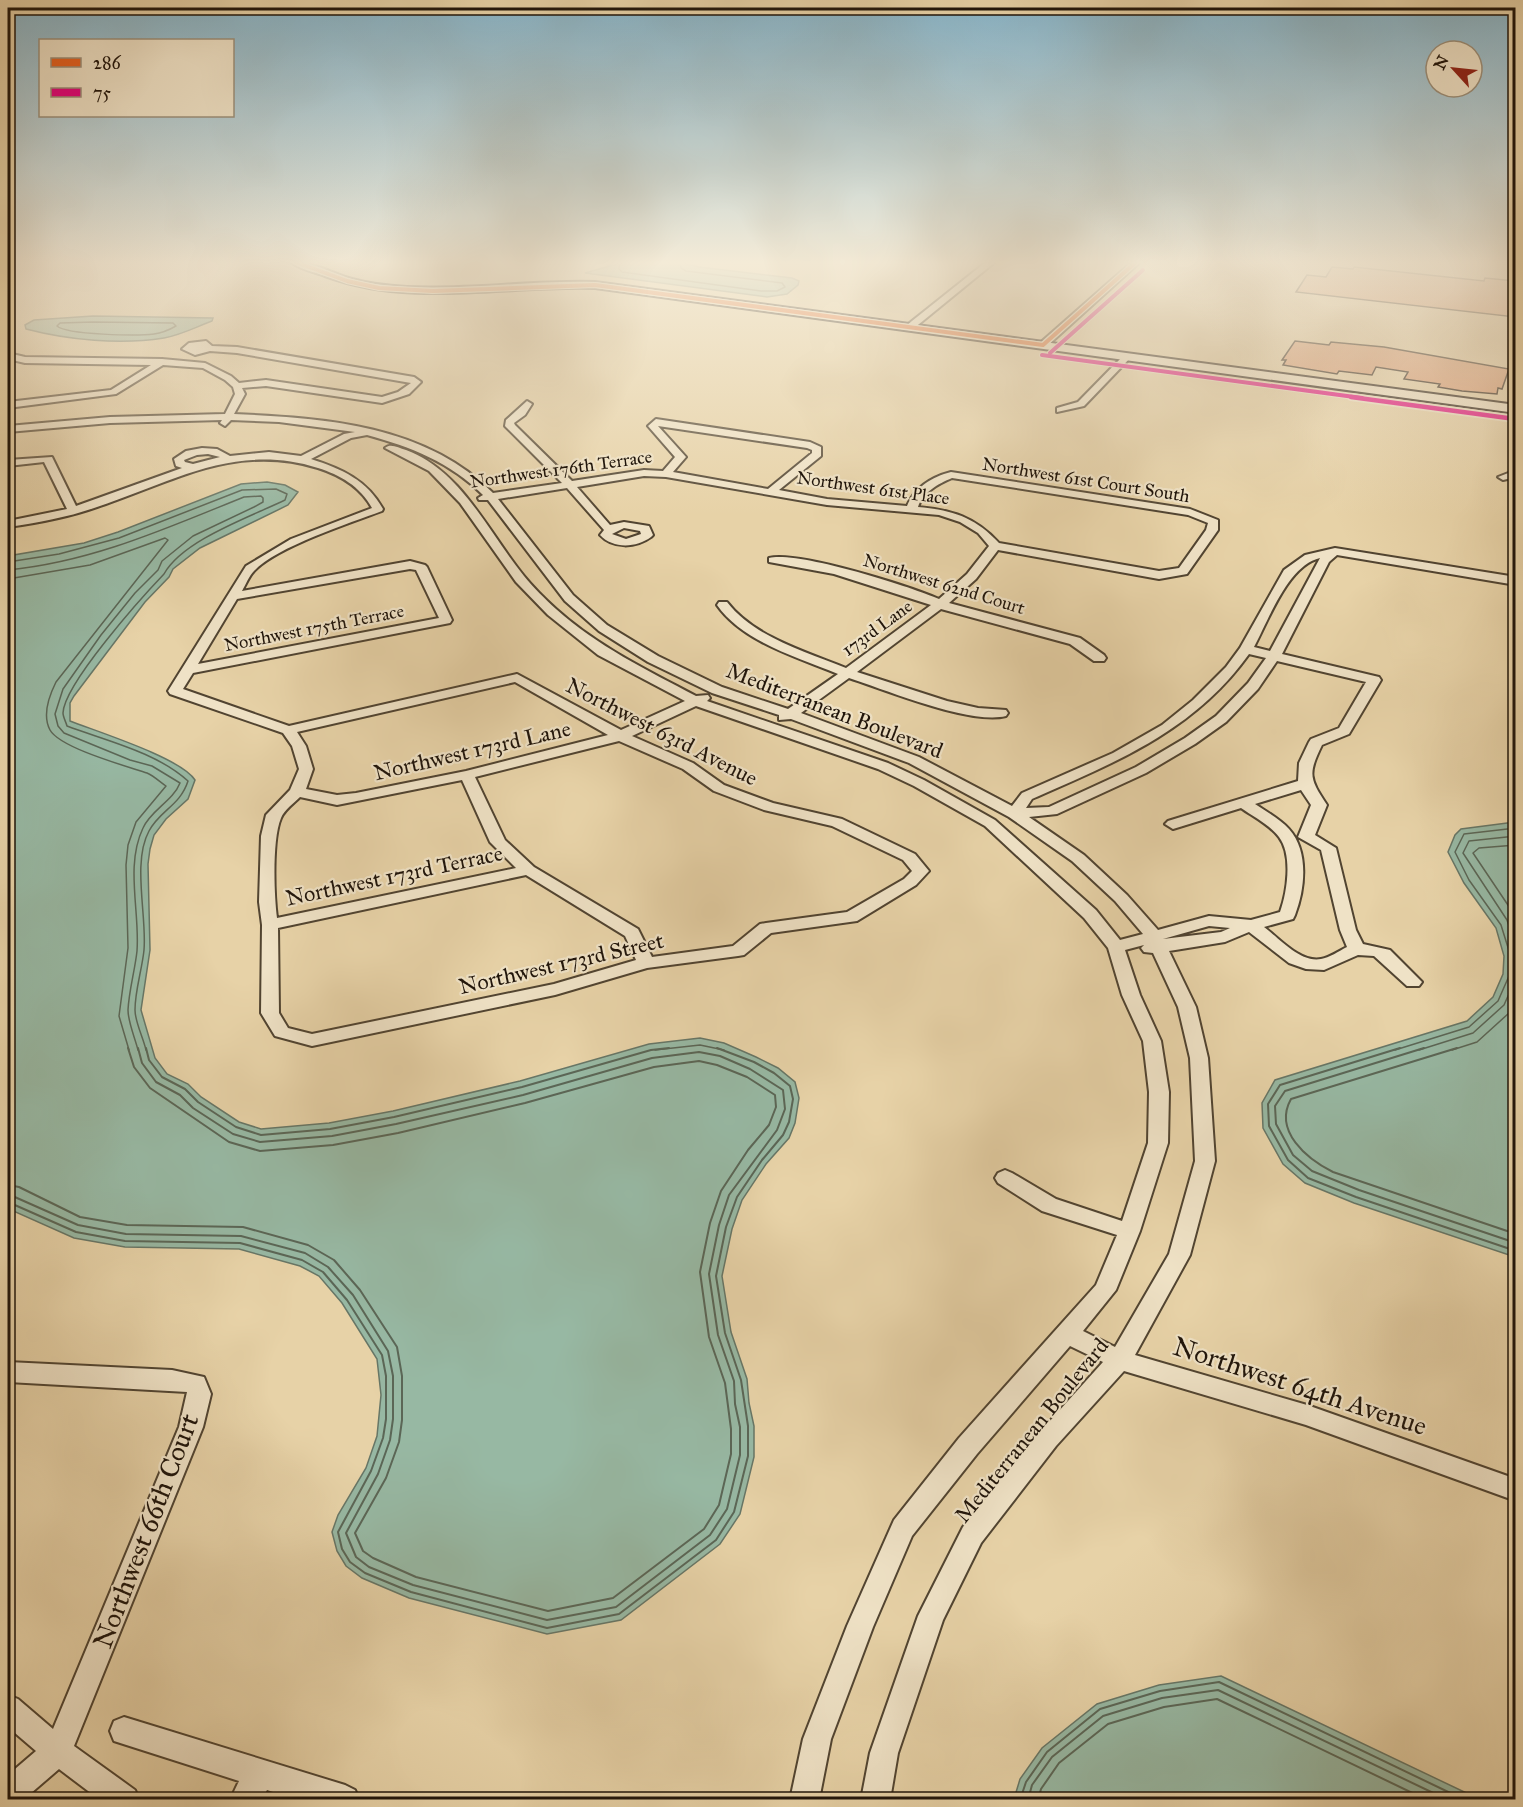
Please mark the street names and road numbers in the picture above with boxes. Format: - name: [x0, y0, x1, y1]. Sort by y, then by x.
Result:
- street label: Northwest 176th Terrace: [469, 445, 653, 493]
- street label: Northwest 61st Court South: [981, 453, 1191, 507]
- street label: Northwest 61st Place: [795, 466, 951, 510]
- street label: Northwest 62nd Court: [860, 549, 1028, 619]
- street label: 173rd Lane: [838, 595, 916, 661]
- street label: Northwest 175th Terrace: [222, 600, 406, 656]
- street label: Mediterranean Boulevard: [723, 657, 947, 764]
- street label: Northwest 63rd Avenue: [561, 671, 762, 791]
- street label: Northwest 173rd Lane: [371, 715, 573, 786]
- street label: Northwest 173rd Terrace: [283, 839, 505, 912]
- street label: Northwest 173rd Street: [456, 927, 666, 1000]
- street label: Northwest 64th Avenue: [1169, 1329, 1431, 1442]
- street label: Mediterranean Boulevard: [949, 1333, 1114, 1528]
- street label: Northwest 66th Court: [86, 1408, 206, 1653]

